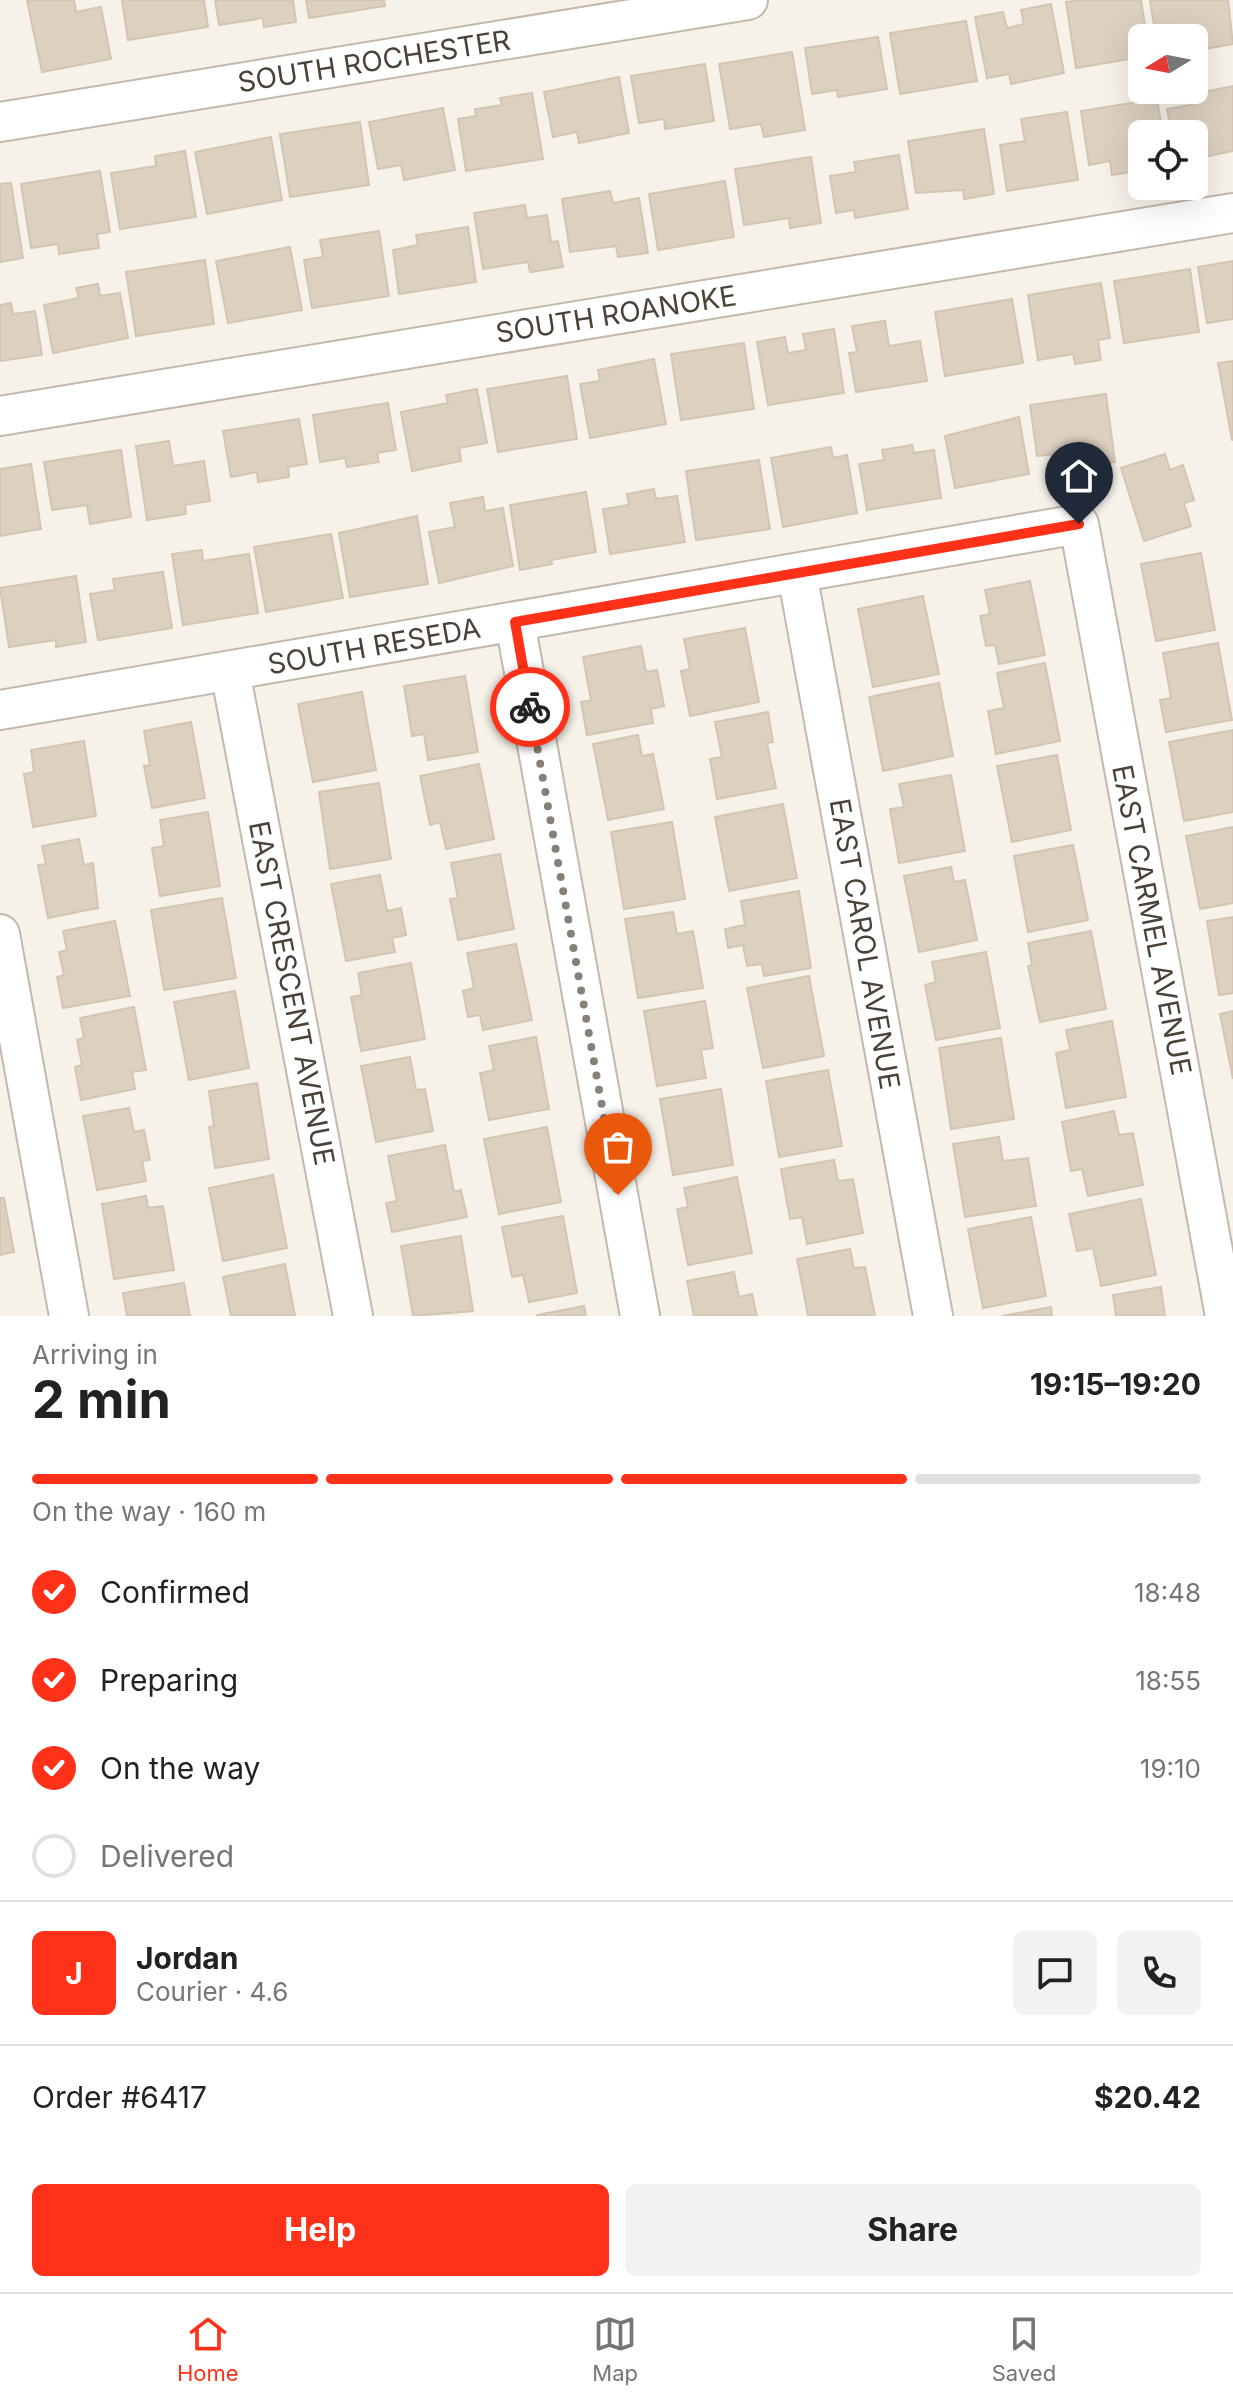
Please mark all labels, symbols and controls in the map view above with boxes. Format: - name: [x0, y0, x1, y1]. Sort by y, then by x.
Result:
- street label: SOUTH ROCHESTER: [235, 23, 513, 99]
- north arrow: [1128, 24, 1208, 104]
- map controls: [1128, 24, 1208, 200]
- button: locate: [1128, 120, 1208, 200]
- street label: SOUTH ROANOKE: [493, 278, 739, 350]
- pin: [1045, 442, 1113, 524]
- icon: home: [1057, 454, 1101, 498]
- street label: SOUTH RESEDA: [265, 611, 483, 681]
- courier: [490, 667, 570, 747]
- icon: bike: [508, 685, 552, 729]
- street label: EAST CARMEL AVENUE: [1105, 762, 1199, 1078]
- street label: EAST CAROL AVENUE: [823, 796, 907, 1092]
- street label: EAST CRESCENT AVENUE: [242, 818, 342, 1168]
- pin: [584, 1113, 652, 1195]
- icon: bag: [596, 1125, 640, 1169]
- text: Arriving in: [32, 1339, 158, 1370]
- text: 19:15–19:20: [1030, 1366, 1201, 1402]
- text: 2 min: [32, 1368, 171, 1431]
- text: On the way · 160 m: [32, 1496, 266, 1527]
- icon: check: [32, 1570, 76, 1614]
- text: Confirmed: [100, 1574, 250, 1610]
- text: 18:48: [1134, 1577, 1201, 1608]
- icon: check: [32, 1658, 76, 1702]
- text: Preparing: [100, 1662, 238, 1698]
- text: 18:55: [1135, 1665, 1201, 1696]
- icon: check: [32, 1746, 76, 1790]
- text: On the way: [100, 1750, 260, 1786]
- text: 19:10: [1140, 1753, 1201, 1784]
- text: Delivered: [100, 1838, 234, 1874]
- button: chat: [1013, 1931, 1097, 2015]
- button: phone: [1117, 1931, 1201, 2015]
- text: Jordan: [136, 1940, 238, 1976]
- text: J: [65, 1955, 83, 1991]
- text: Courier · 4.6: [136, 1976, 288, 2007]
- text: Order #6417: [32, 2079, 207, 2115]
- text: $20.42: [1094, 2079, 1201, 2115]
- button: Help: [32, 2184, 609, 2276]
- button: Share: [625, 2184, 1201, 2276]
- tab: Home: [177, 2312, 239, 2386]
- tab: Map: [592, 2312, 638, 2386]
- tab: Saved: [992, 2312, 1056, 2386]

